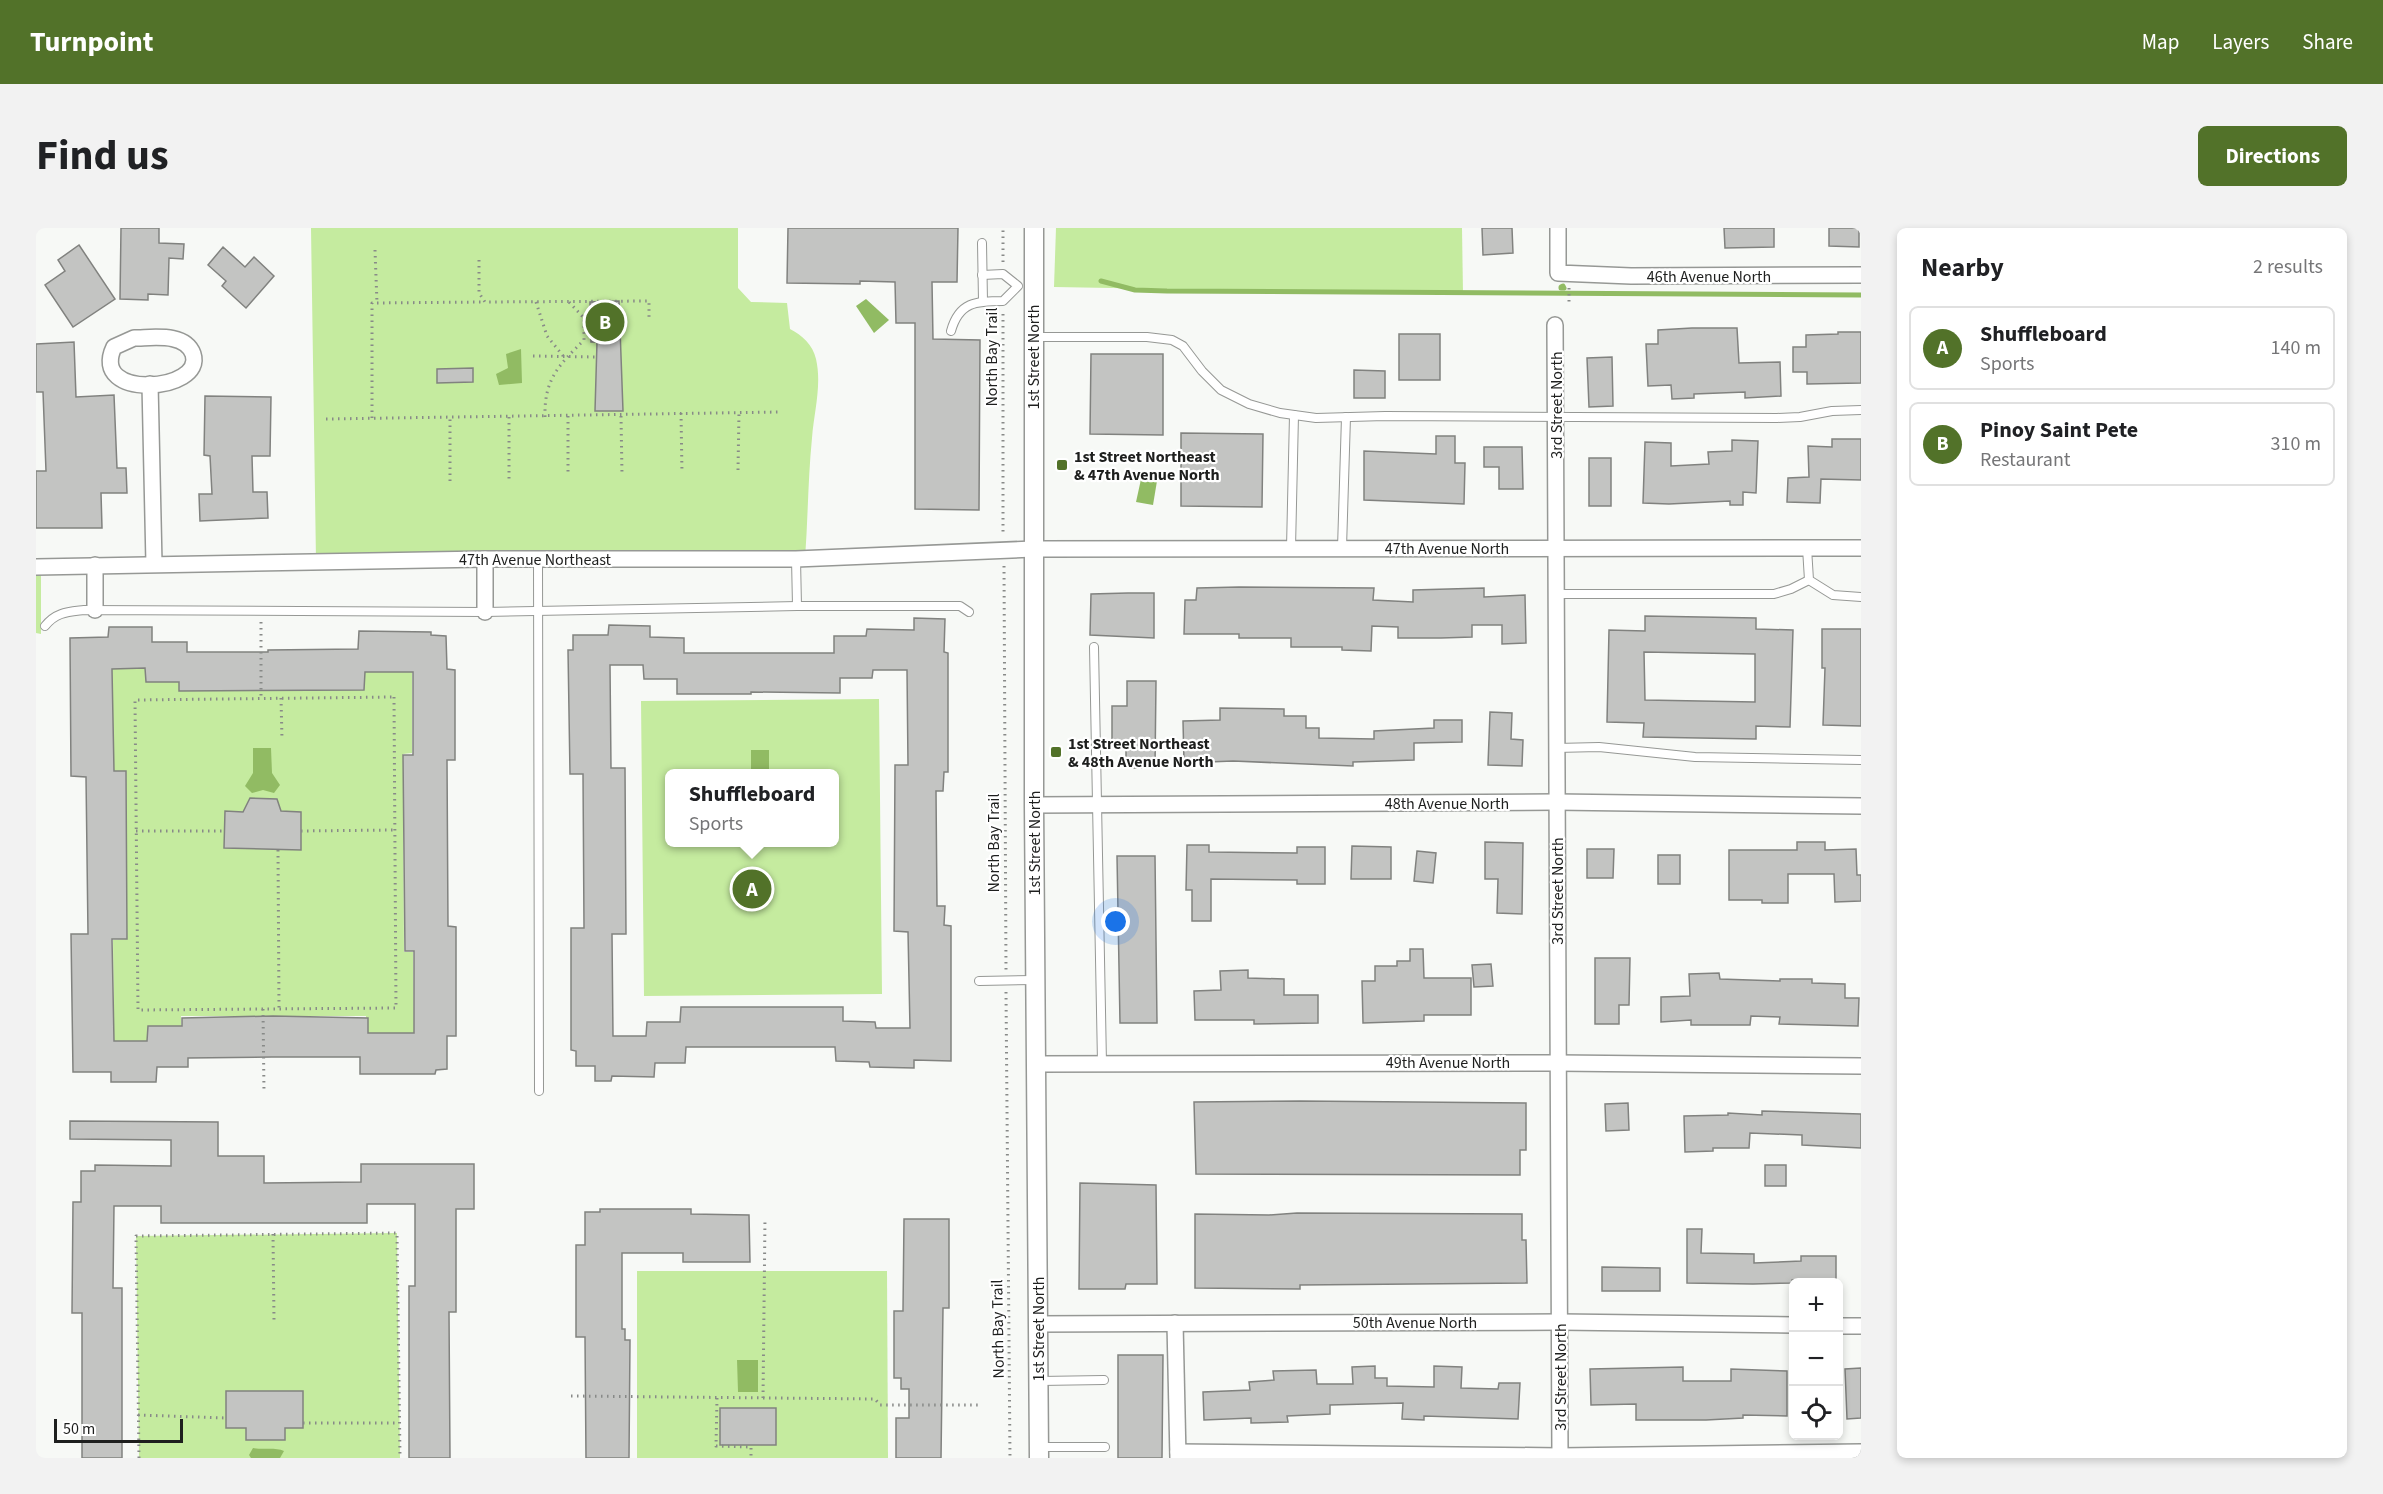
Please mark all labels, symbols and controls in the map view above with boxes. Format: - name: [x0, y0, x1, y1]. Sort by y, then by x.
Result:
- text: Turnpoint: [30, 22, 154, 62]
- text: Map: [2142, 27, 2179, 57]
- text: Layers: [2212, 27, 2269, 57]
- text: Share: [2302, 27, 2353, 57]
- text: Find us: [36, 126, 169, 186]
- button: Directions: [2198, 126, 2347, 186]
- text: Nearby: [1921, 249, 2004, 286]
- text: 2 results: [2253, 253, 2323, 281]
- street label: 46th Avenue North: [1647, 266, 1771, 288]
- pin: B: [586, 300, 624, 344]
- street label: 1st Street North: [1023, 305, 1045, 409]
- street label: North Bay Trail: [981, 307, 1003, 407]
- text: Shuffleboard: [1980, 318, 2107, 350]
- text: A: [1937, 334, 1948, 362]
- text: 140 m: [2271, 334, 2321, 362]
- text: Sports: [1980, 350, 2035, 378]
- street label: 3rd Street North: [1546, 351, 1568, 459]
- text: Pinoy Saint Pete: [1980, 414, 2138, 446]
- text: B: [1936, 430, 1949, 458]
- text: 310 m: [2271, 430, 2321, 458]
- place label: 1st Street Northeast & 47th Avenue North: [1074, 446, 1220, 486]
- text: Restaurant: [1980, 446, 2071, 474]
- marker: 1st Street Northeast & 47th Avenue North: [1055, 458, 1069, 472]
- street label: 47th Avenue North: [1385, 538, 1509, 560]
- street label: 47th Avenue Northeast: [459, 549, 612, 571]
- place label: 1st Street Northeast & 48th Avenue North: [1068, 733, 1214, 773]
- marker: 1st Street Northeast & 48th Avenue North: [1049, 745, 1063, 759]
- popup: [665, 769, 839, 847]
- text: Shuffleboard: [689, 778, 815, 810]
- street label: 1st Street North: [1024, 791, 1046, 895]
- street label: North Bay Trail: [983, 793, 1005, 893]
- street label: 48th Avenue North: [1385, 793, 1509, 815]
- text: Sports: [689, 810, 743, 838]
- street label: 3rd Street North: [1547, 837, 1569, 945]
- pin: A: [732, 866, 772, 912]
- your location: [1101, 907, 1130, 936]
- street label: 49th Avenue North: [1386, 1052, 1510, 1074]
- street label: 1st Street North: [1028, 1277, 1050, 1381]
- map controls: [1789, 1278, 1843, 1440]
- button: +: [1789, 1278, 1843, 1332]
- street label: North Bay Trail: [986, 1279, 1010, 1379]
- street label: 50th Avenue North: [1353, 1312, 1477, 1334]
- street label: 3rd Street North: [1550, 1323, 1572, 1431]
- button: −: [1789, 1332, 1843, 1386]
- button: locate: [1789, 1386, 1843, 1440]
- scale bar: [54, 1416, 183, 1444]
- text: 50 m: [63, 1418, 95, 1440]

